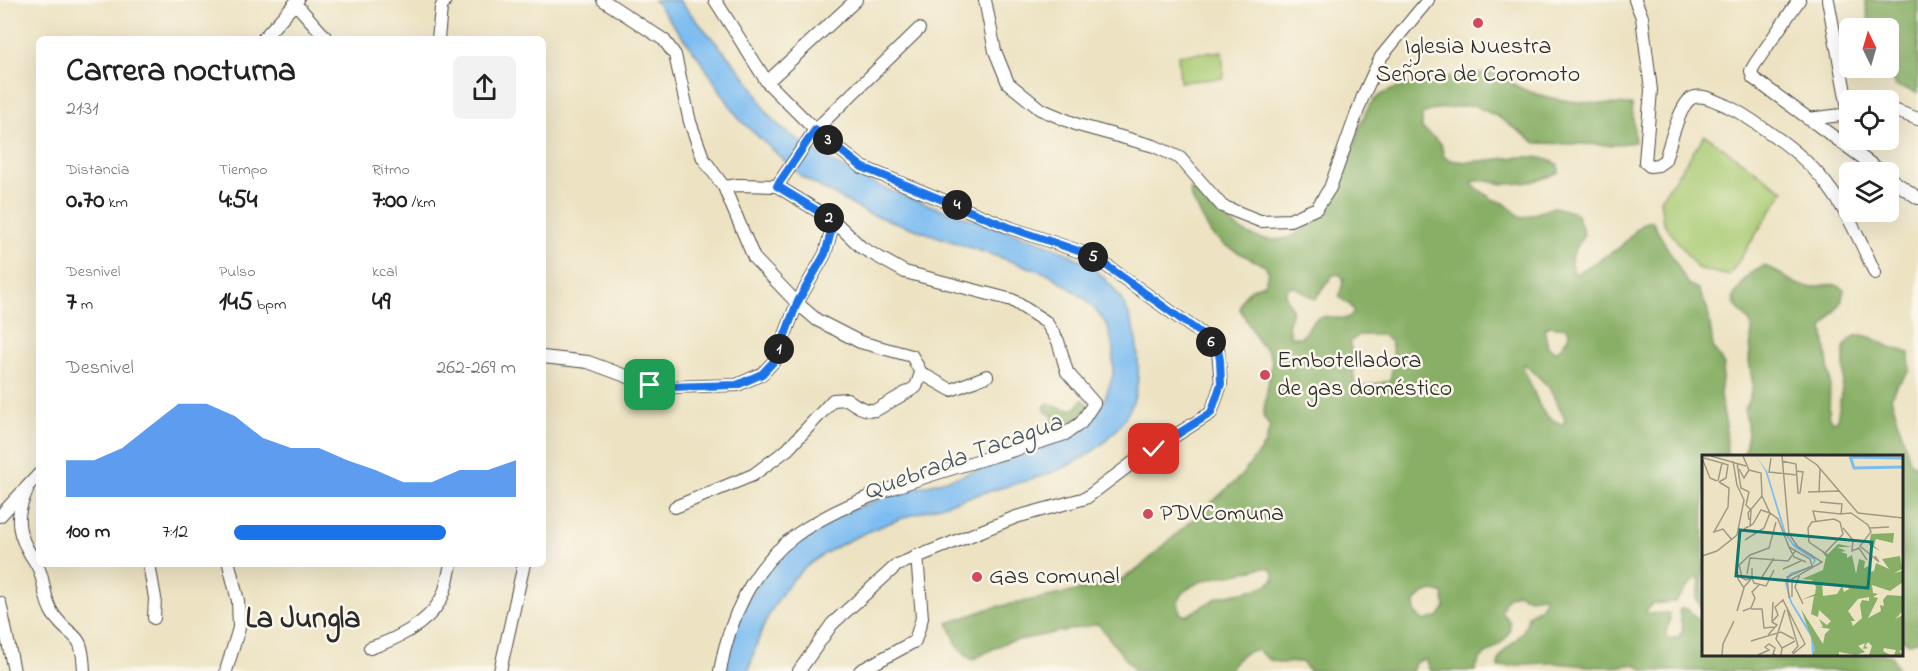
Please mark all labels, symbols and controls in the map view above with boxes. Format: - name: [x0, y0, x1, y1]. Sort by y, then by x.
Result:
- marker: Iglesia Nuestra Señora de Coromoto: [1471, 16, 1485, 30]
- north arrow: [1839, 18, 1899, 78]
- map controls: [1839, 18, 1899, 222]
- place label: Iglesia Nuestra Señora de Coromoto: [1376, 30, 1580, 93]
- text: Carrera nocturna: [66, 48, 296, 96]
- button: share: [453, 56, 516, 119]
- button: locate: [1839, 90, 1899, 150]
- text: 21:31: [66, 95, 99, 124]
- pin: 3: [813, 125, 843, 155]
- text: 3: [825, 128, 831, 152]
- text: Distancia: [66, 158, 129, 182]
- text: Tiempo: [219, 158, 268, 182]
- text: Ritmo: [372, 158, 410, 182]
- button: layers: [1839, 162, 1899, 222]
- text: 0.70: [66, 182, 104, 220]
- text: 4:54: [219, 182, 258, 220]
- text: 7:00: [372, 182, 407, 220]
- pin: 4: [942, 190, 972, 220]
- text: km: [104, 191, 128, 215]
- text: /km: [407, 191, 436, 215]
- text: 4: [954, 193, 960, 217]
- pin: 2: [814, 203, 844, 233]
- text: 2: [825, 206, 833, 230]
- pin: 5: [1078, 242, 1108, 272]
- text: 5: [1088, 245, 1098, 269]
- text: Desnivel: [66, 260, 120, 284]
- text: Pulso: [219, 260, 256, 284]
- text: kcal: [372, 260, 397, 284]
- text: 7: [66, 284, 77, 322]
- text: 145: [219, 284, 253, 322]
- text: 49: [372, 284, 391, 322]
- text: m: [77, 293, 93, 317]
- text: bpm: [253, 293, 286, 317]
- pin: 6: [1196, 327, 1226, 357]
- text: 6: [1207, 330, 1215, 354]
- pin: 1: [764, 334, 794, 364]
- text: 1: [776, 337, 782, 361]
- place label: Embotelladora de gas doméstico: [1277, 344, 1452, 407]
- text: Desnivel: [66, 354, 134, 383]
- text: 262–269 m: [436, 354, 516, 383]
- pin: [624, 359, 675, 410]
- icon: arrive: [633, 368, 666, 401]
- marker: Embotelladora de gas doméstico: [1258, 368, 1272, 382]
- water label: Quebrada Tacagua: [858, 404, 1069, 512]
- pin: [1128, 423, 1179, 474]
- icon: check: [1137, 432, 1170, 465]
- inset map: [1702, 455, 1903, 656]
- place label: PDVComuna: [1160, 497, 1284, 532]
- marker: PDVComuna: [1141, 507, 1155, 521]
- text: 100 m: [66, 518, 110, 547]
- text: 7:12: [162, 518, 188, 547]
- place label: Gas comunal: [989, 560, 1119, 595]
- marker: Gas comunal: [970, 570, 984, 584]
- district label: La Jungla: [246, 598, 360, 643]

